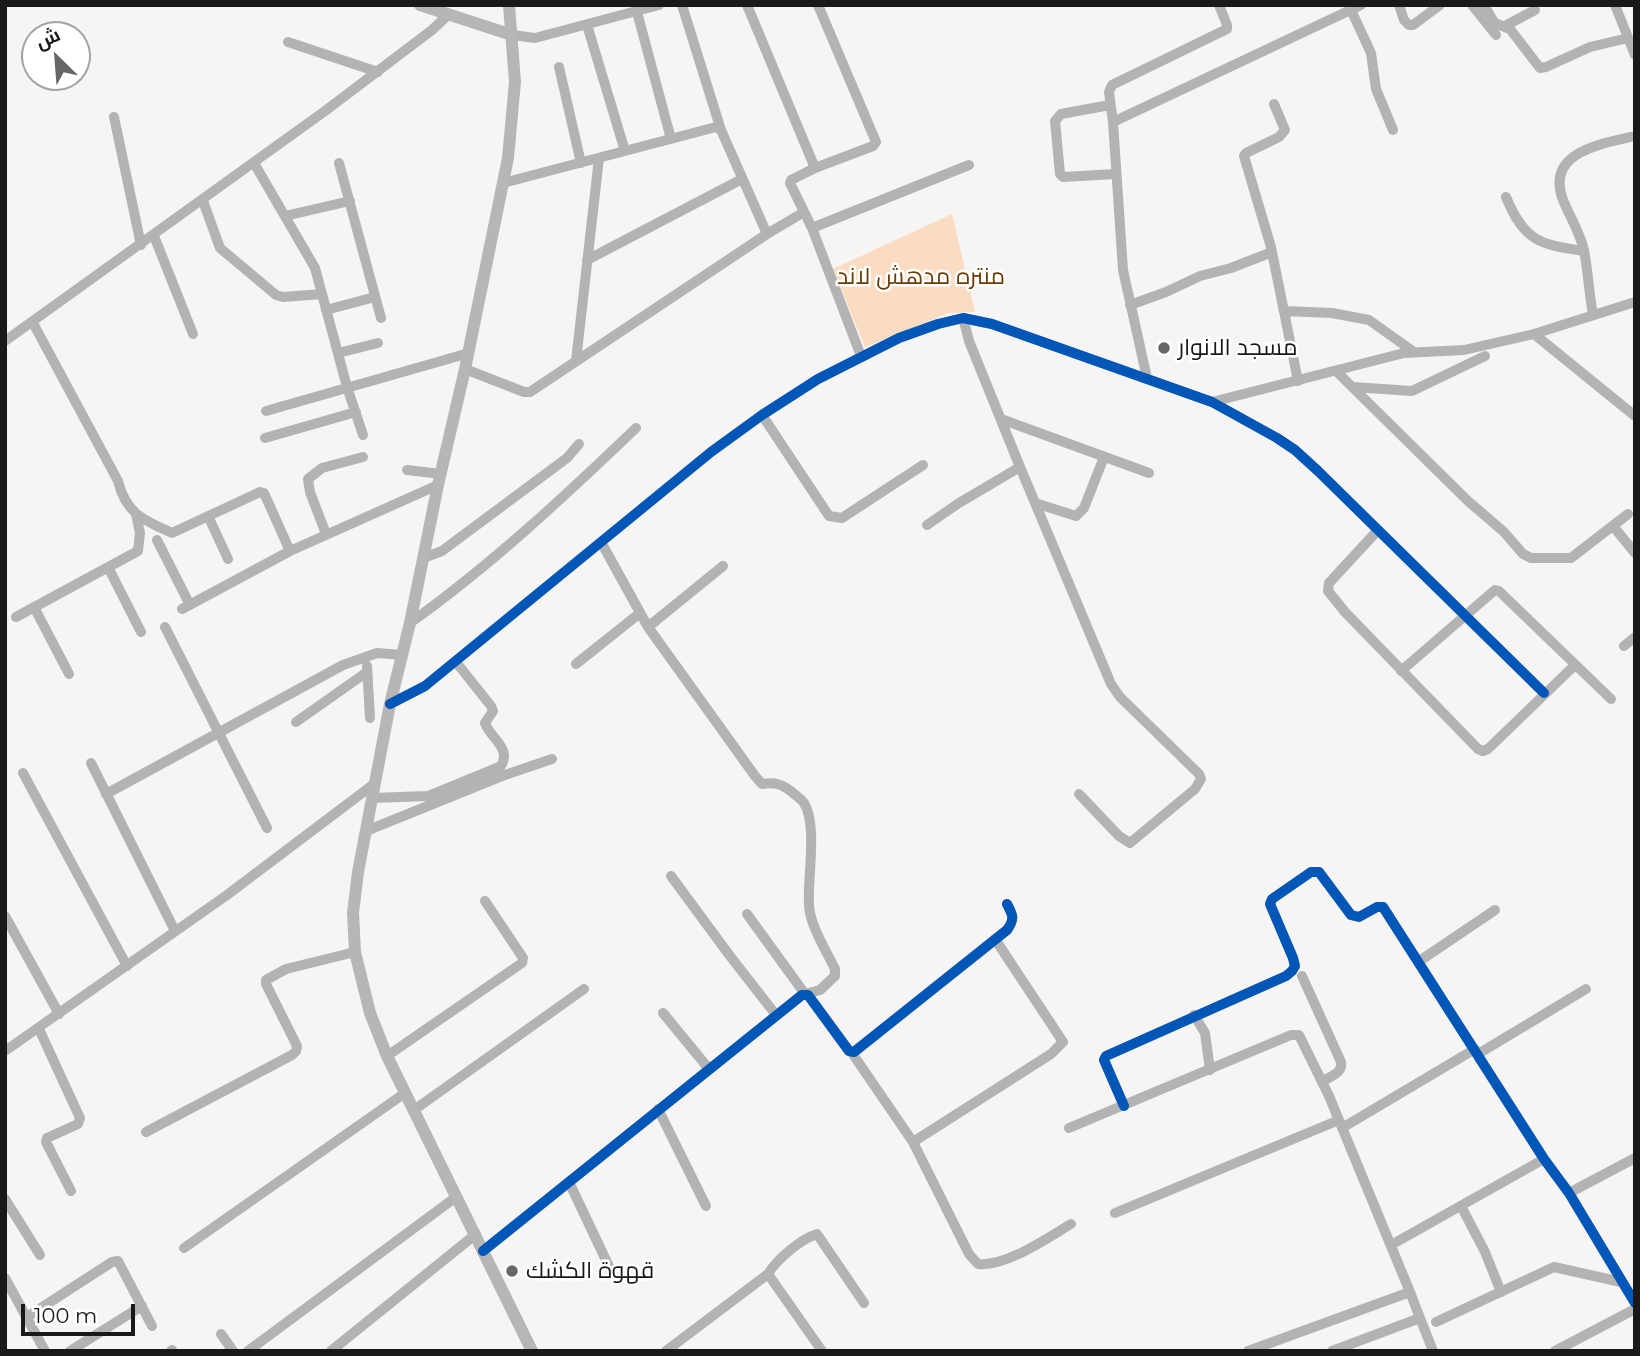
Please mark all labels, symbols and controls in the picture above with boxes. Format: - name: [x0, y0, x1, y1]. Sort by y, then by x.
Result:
- north arrow: [21, 21, 91, 91]
- text: ش: [32, 23, 64, 54]
- park label: منتره مدهش لاند: [837, 263, 1005, 291]
- place label: مسجد الانوار: [1178, 334, 1297, 362]
- marker: مسجد الانوار: [1156, 340, 1172, 356]
- place label: قهوة الكشك: [526, 1257, 654, 1285]
- marker: قهوة الكشك: [504, 1263, 520, 1279]
- scale bar: [24, 1290, 138, 1334]
- text: 100 m: [34, 1303, 97, 1328]

